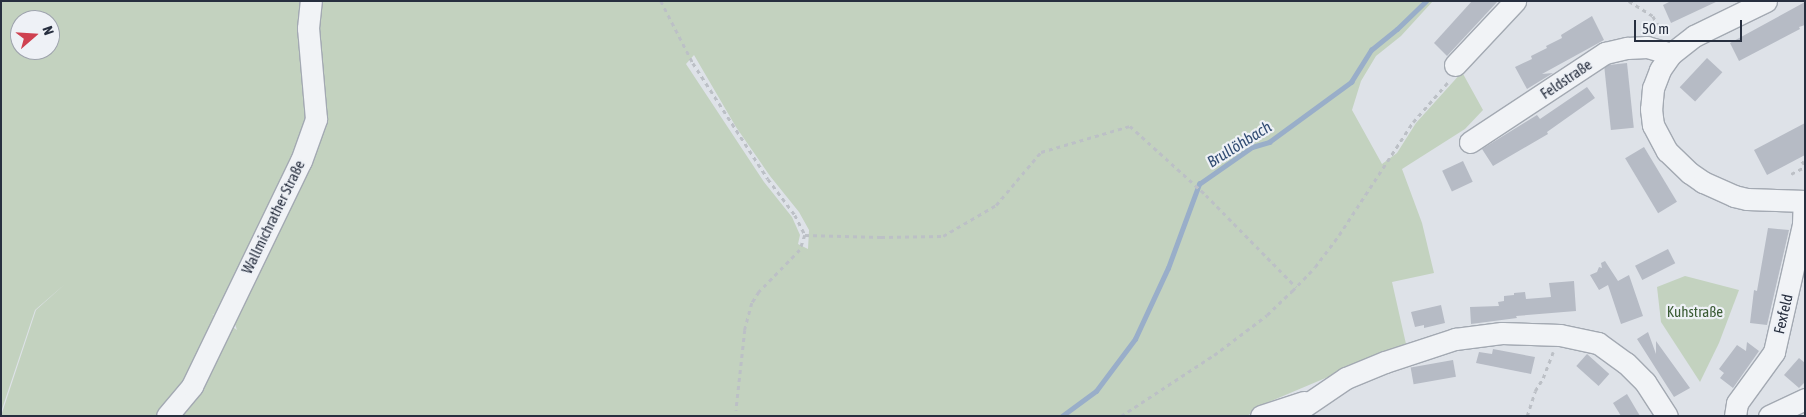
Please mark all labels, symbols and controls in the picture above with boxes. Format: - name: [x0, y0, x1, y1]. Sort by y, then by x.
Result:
- north arrow: [10, 10, 60, 60]
- scale bar: [1636, 10, 1744, 42]
- text: 50 m: [1642, 20, 1669, 37]
- text: N: [39, 24, 57, 37]
- street label: Feldstraße: [1537, 55, 1595, 103]
- water label: Brullöhbach: [1203, 117, 1275, 171]
- street label: Wallmichrather Straße: [238, 157, 308, 277]
- street label: Fexfeld: [1770, 292, 1796, 336]
- park label: Kuhstraße: [1667, 303, 1723, 321]

